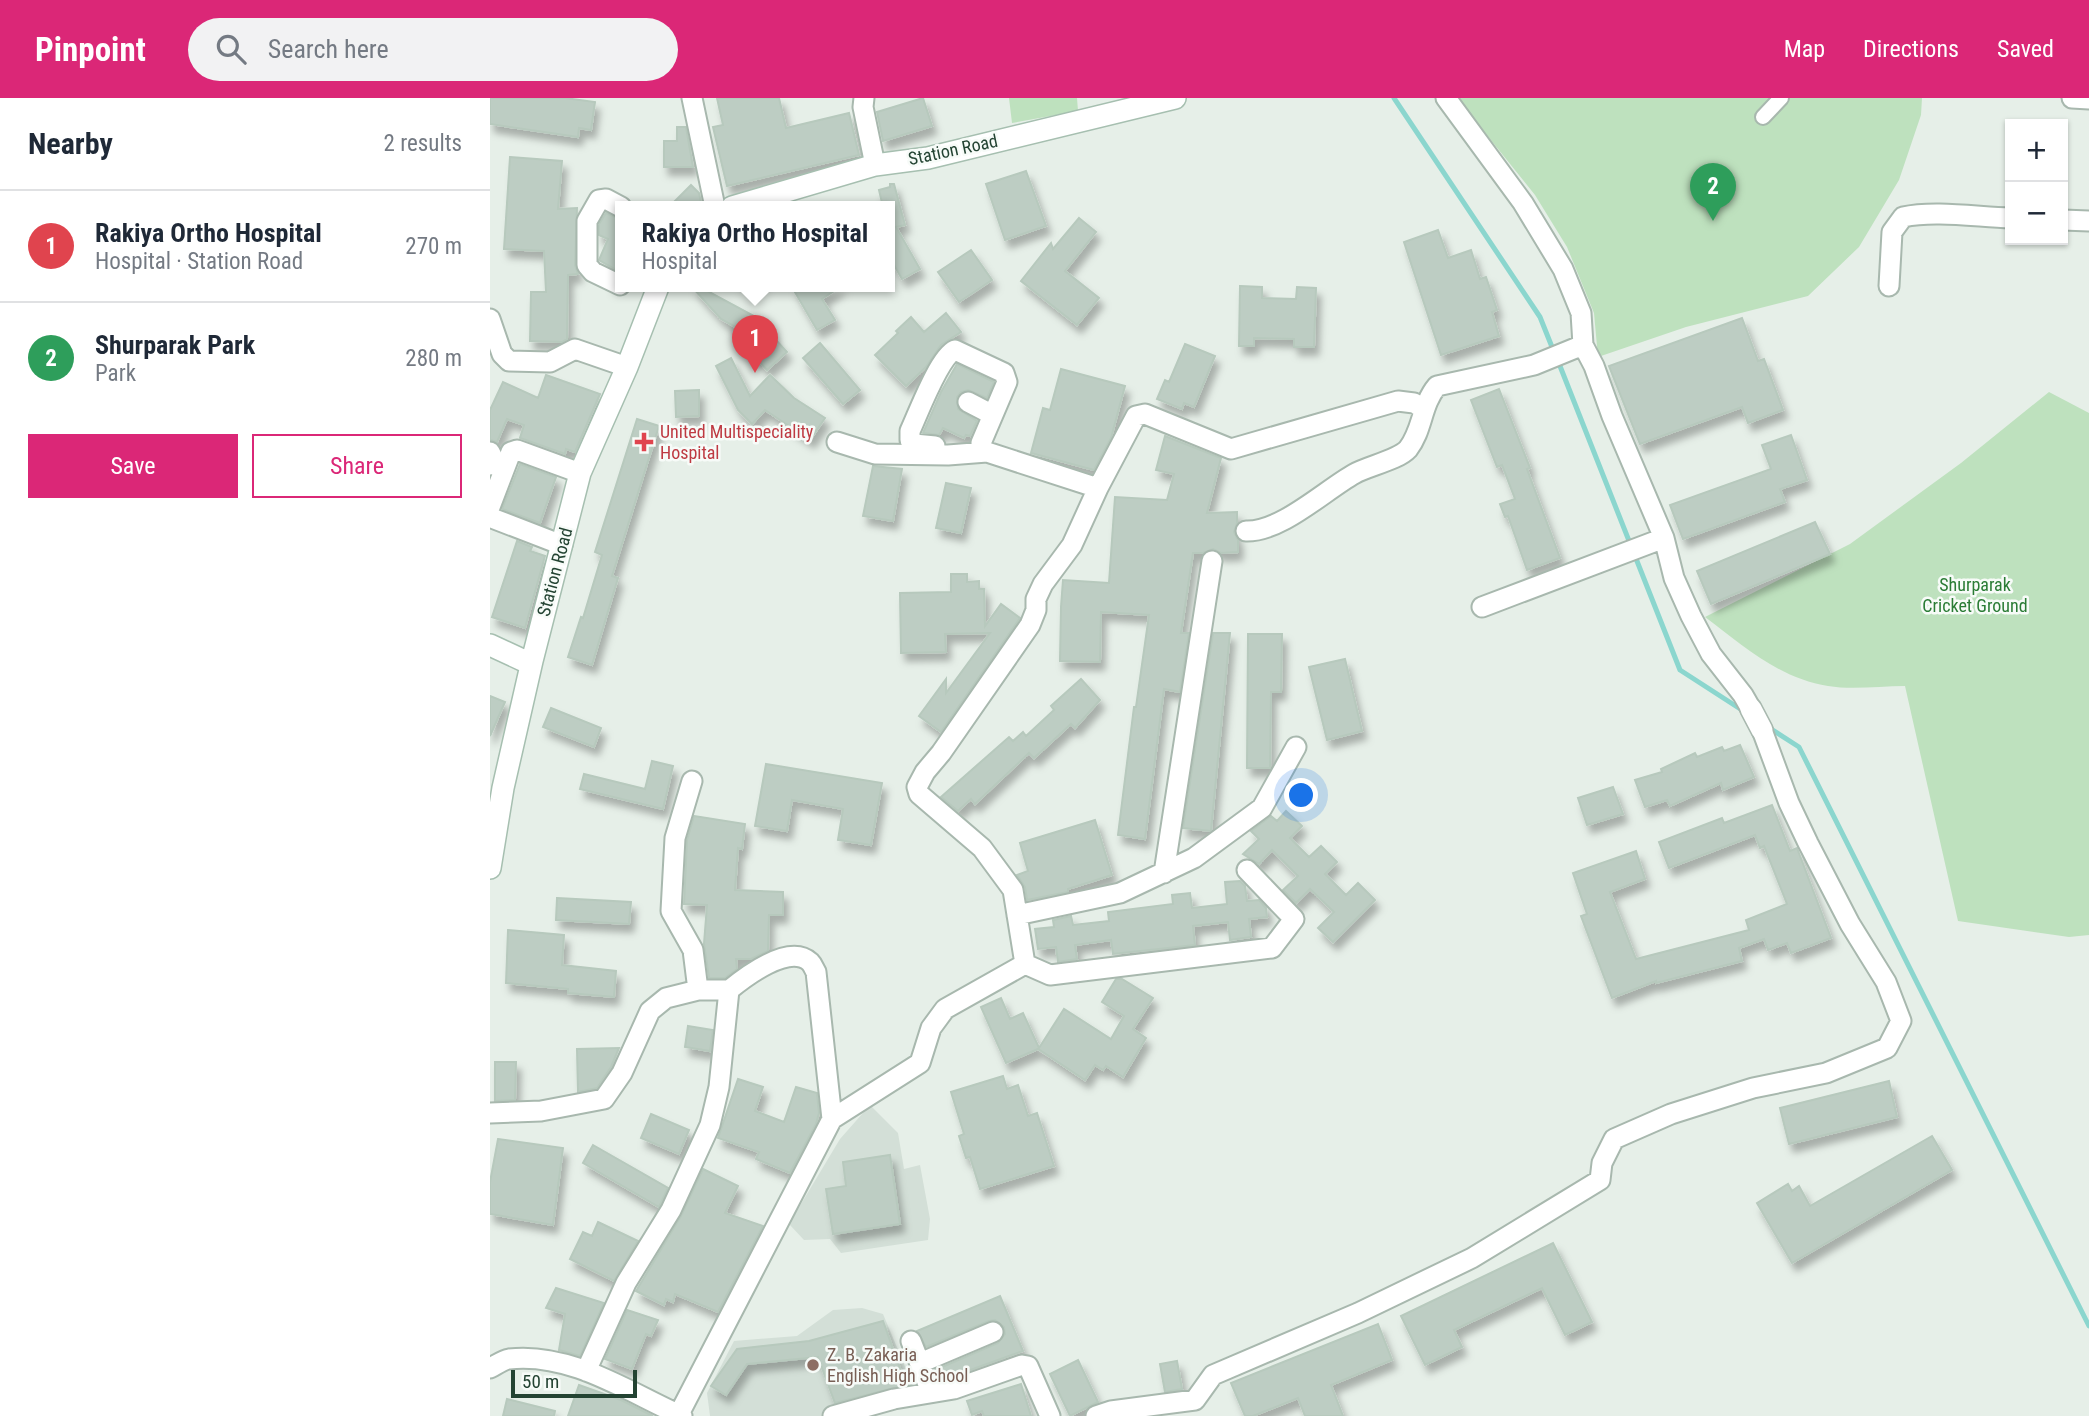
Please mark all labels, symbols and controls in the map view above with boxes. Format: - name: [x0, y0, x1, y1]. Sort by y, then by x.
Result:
- search box: [188, 18, 678, 81]
- text: Pinpoint: [35, 30, 146, 69]
- icon: search: [212, 30, 250, 68]
- text: Search here: [268, 34, 389, 64]
- text: Map: [1784, 35, 1825, 63]
- text: Directions: [1863, 35, 1959, 63]
- text: Saved: [1997, 35, 2054, 63]
- map controls: [2005, 119, 2068, 245]
- button: +: [2005, 119, 2068, 182]
- text: Nearby: [28, 126, 113, 161]
- text: 2 results: [384, 130, 462, 157]
- street label: Station Road: [906, 130, 999, 169]
- pin: 2: [1690, 163, 1736, 221]
- button: −: [2005, 182, 2068, 245]
- popup: [615, 201, 895, 292]
- text: Rakiya Ortho Hospital: [95, 218, 322, 248]
- text: Rakiya Ortho Hospital: [642, 218, 868, 248]
- text: 1: [45, 233, 57, 260]
- text: 270 m: [405, 233, 462, 260]
- text: Hospital · Station Road: [95, 248, 303, 275]
- text: Hospital: [642, 248, 718, 275]
- pin: 1: [732, 315, 778, 373]
- text: Shurparak Park: [95, 330, 255, 360]
- text: 2: [45, 345, 57, 372]
- text: 280 m: [405, 345, 462, 372]
- text: Park: [95, 360, 136, 387]
- place label: United Multispeciality Hospital: [660, 421, 814, 463]
- marker: United Multispeciality Hospital: [634, 432, 654, 452]
- button: Save: [28, 434, 238, 498]
- button: Share: [252, 434, 462, 498]
- street label: Station Road: [533, 525, 576, 618]
- park label: Shurparak Cricket Ground: [1922, 574, 2028, 616]
- your location: [1284, 778, 1318, 812]
- place label: Z. B. Zakaria English High School: [827, 1344, 968, 1386]
- marker: Z. B. Zakaria English High School: [805, 1357, 821, 1373]
- scale bar: [511, 1367, 637, 1399]
- text: 50 m: [522, 1370, 559, 1393]

